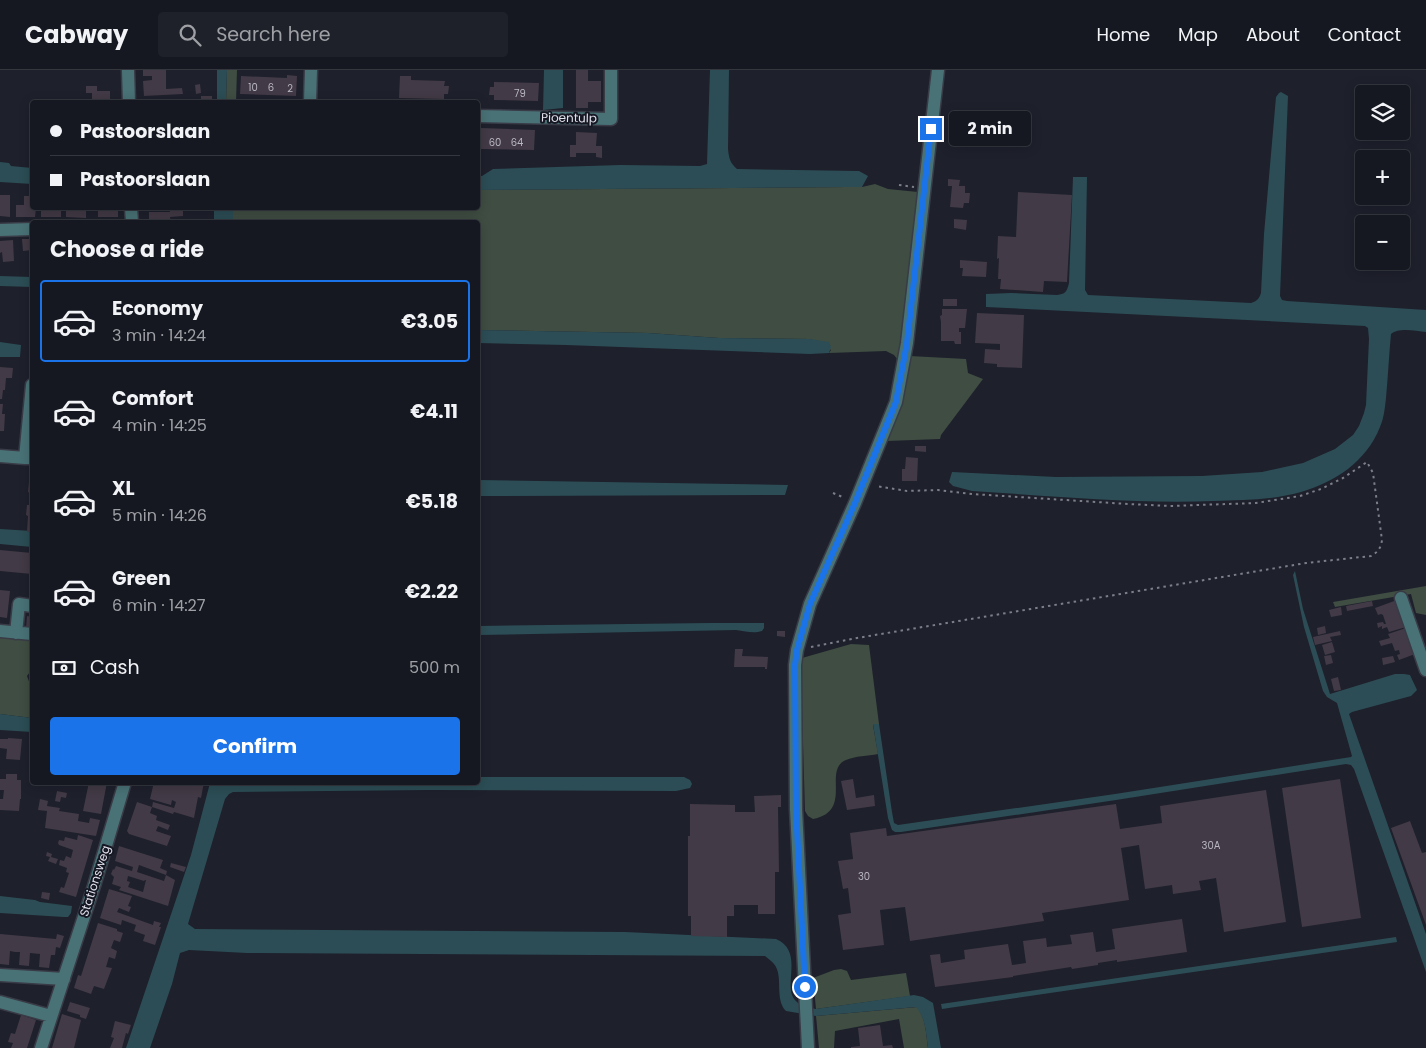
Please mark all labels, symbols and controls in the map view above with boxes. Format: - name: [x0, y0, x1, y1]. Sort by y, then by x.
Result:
- search box: [158, 12, 508, 57]
- text: Cabway: [25, 18, 128, 51]
- icon: search: [176, 21, 204, 49]
- text: Search here: [216, 21, 331, 48]
- text: Home: [1096, 22, 1150, 47]
- text: Map: [1178, 22, 1218, 47]
- text: About: [1246, 22, 1300, 47]
- text: Contact: [1328, 22, 1401, 47]
- house number: 10: [248, 80, 258, 95]
- house number: 6: [268, 80, 274, 95]
- house number: 2: [287, 81, 293, 96]
- map controls: [1355, 85, 1410, 270]
- button: layers: [1355, 85, 1410, 140]
- house number: 79: [514, 86, 526, 101]
- street label: Pioentulp: [541, 109, 597, 126]
- callout: 2 min: [948, 112, 1031, 146]
- text: 2 min: [968, 117, 1012, 140]
- text: Pastoorslaan: [80, 118, 210, 145]
- route end: [920, 118, 942, 140]
- house number: 60: [489, 135, 501, 150]
- house number: 64: [511, 135, 523, 150]
- button: +: [1355, 150, 1410, 205]
- text: Pastoorslaan: [80, 166, 210, 193]
- button: −: [1355, 215, 1410, 270]
- text: Choose a ride: [50, 234, 204, 265]
- text: Economy: [112, 295, 203, 322]
- icon: car: [52, 299, 97, 344]
- text: €3.05: [401, 308, 458, 335]
- text: 3 min · 14:24: [112, 324, 206, 347]
- text: Comfort: [112, 385, 194, 412]
- icon: car: [52, 389, 97, 434]
- text: €4.11: [410, 398, 458, 425]
- text: 4 min · 14:25: [112, 414, 207, 437]
- text: XL: [112, 475, 135, 502]
- icon: car: [52, 479, 97, 524]
- text: €5.18: [406, 488, 458, 515]
- text: 5 min · 14:26: [112, 504, 207, 527]
- text: Green: [112, 565, 171, 592]
- icon: car: [52, 569, 97, 614]
- text: €2.22: [405, 578, 458, 605]
- text: 6 min · 14:27: [112, 594, 206, 617]
- icon: cash: [50, 654, 78, 682]
- text: Cash: [90, 654, 140, 681]
- text: 500 m: [409, 656, 460, 679]
- button: Confirm: [50, 717, 460, 775]
- house number: 30A: [1202, 838, 1221, 853]
- street label: Stationsweg: [75, 843, 114, 919]
- house number: 30: [858, 869, 870, 884]
- route start: [794, 976, 816, 998]

